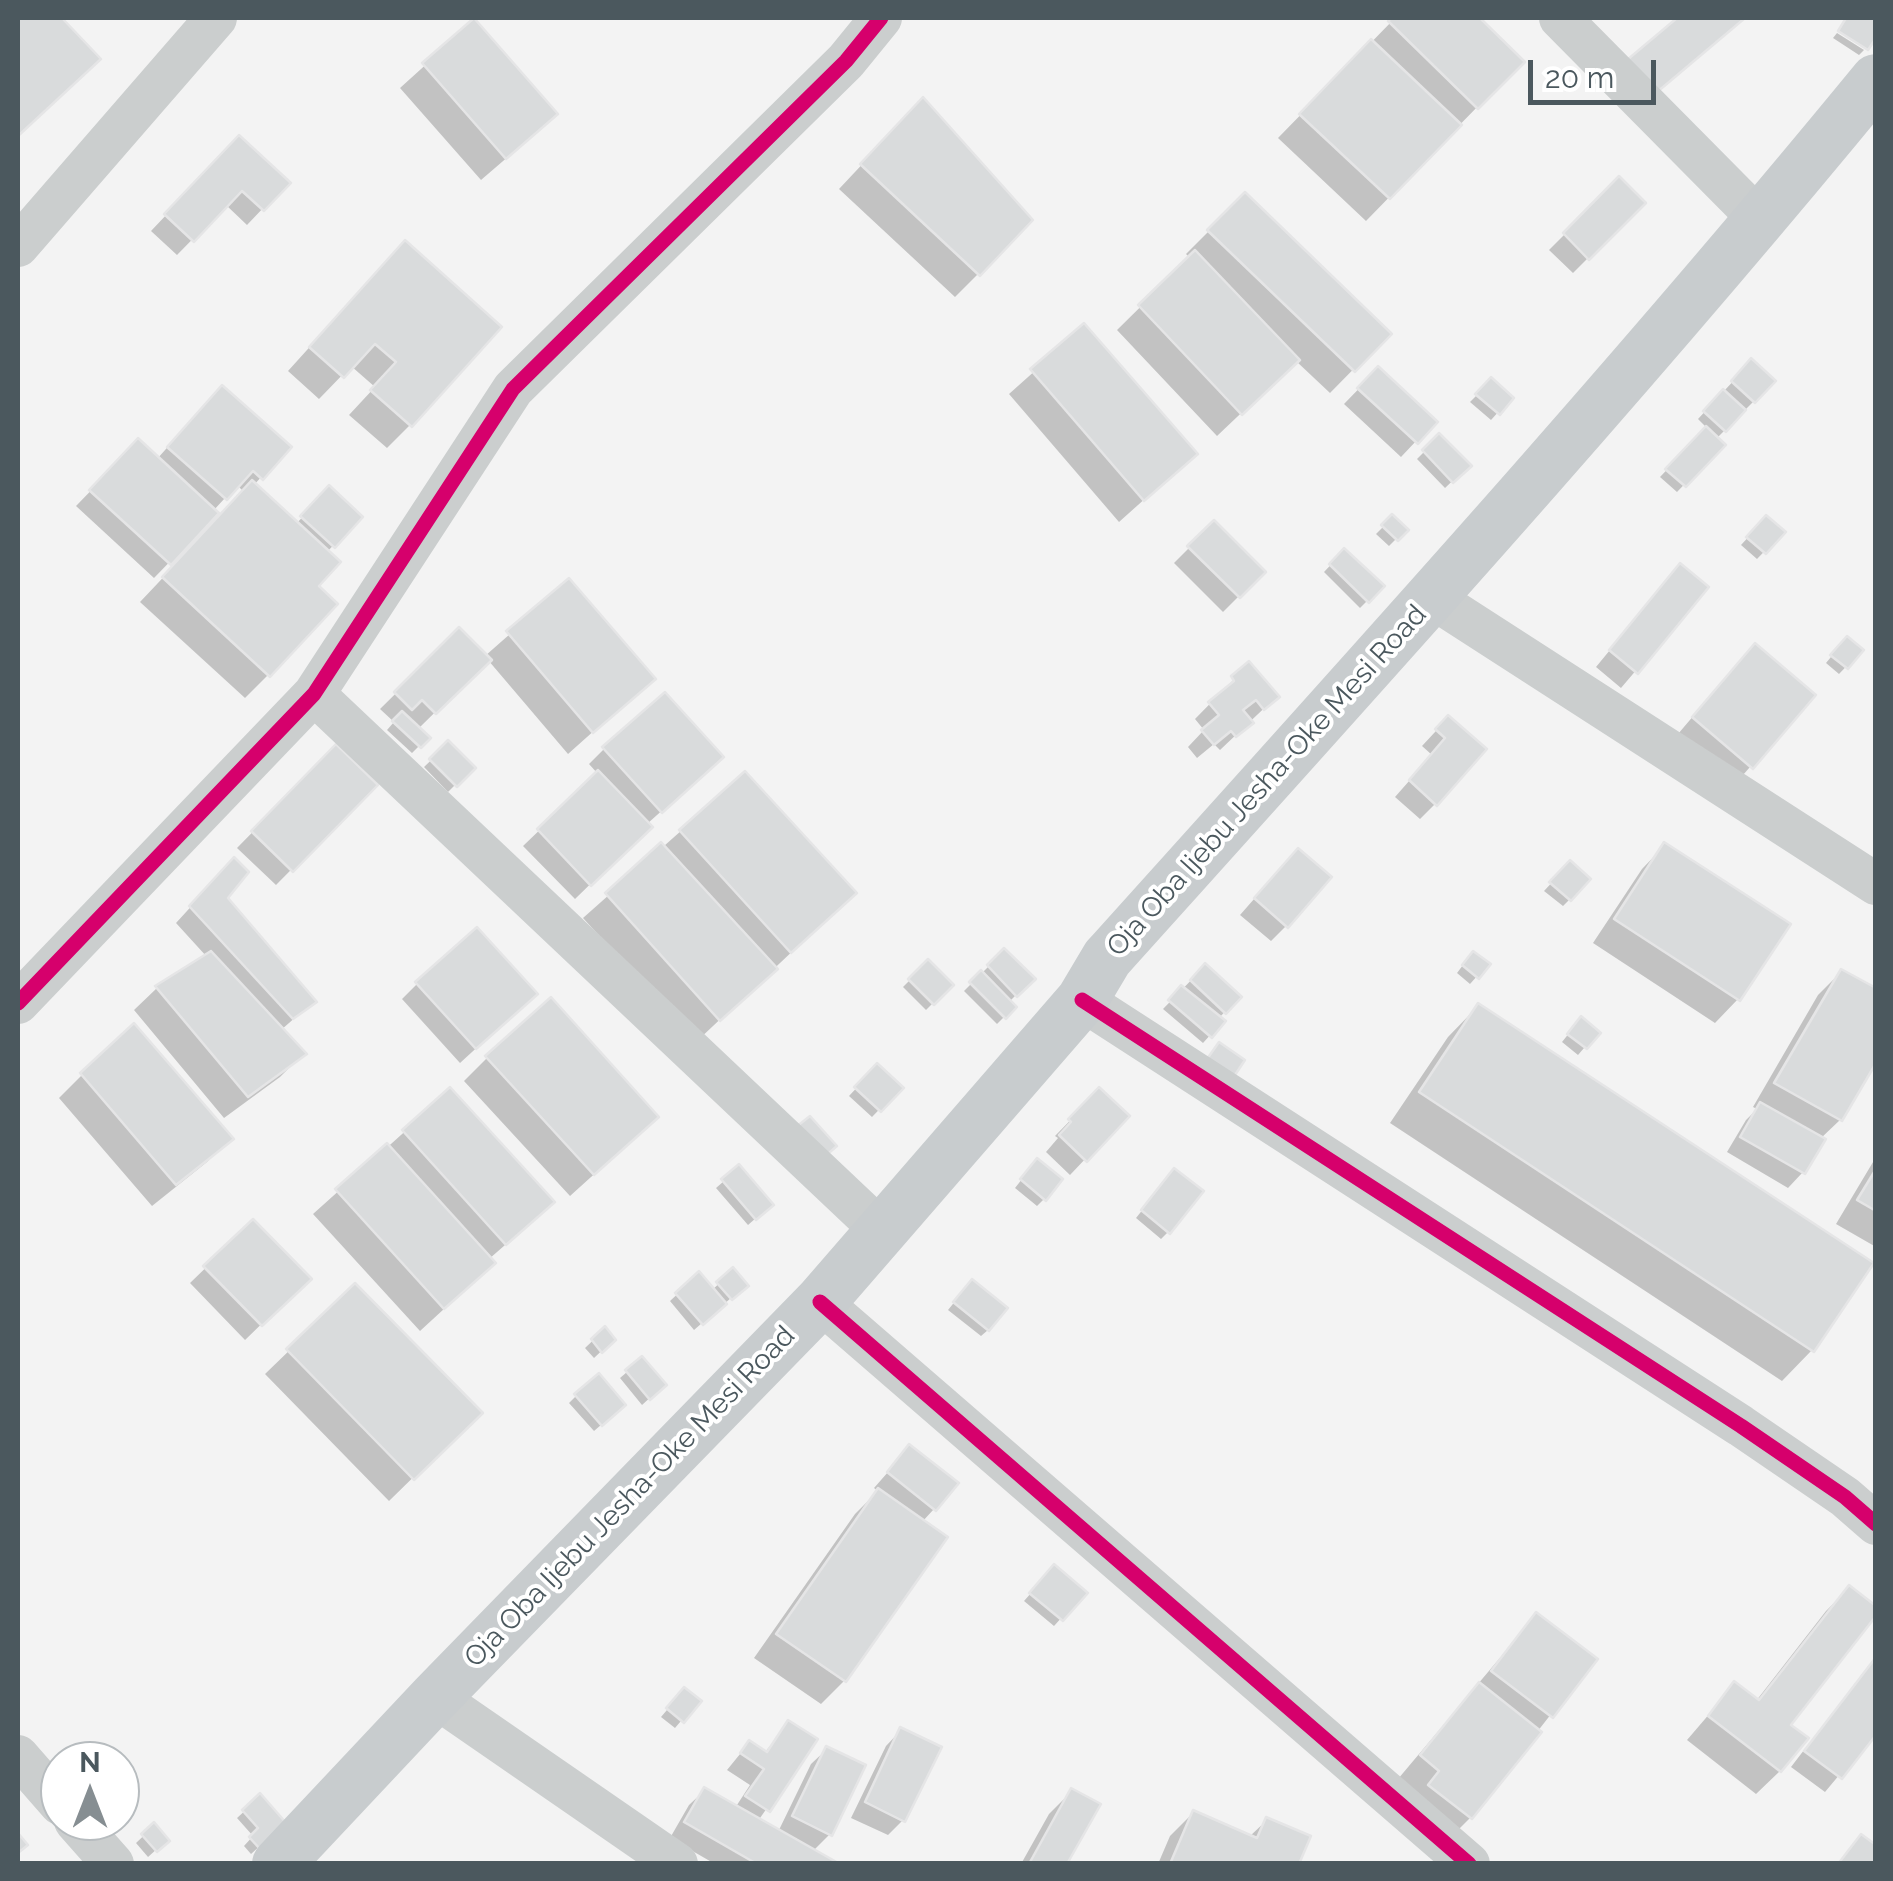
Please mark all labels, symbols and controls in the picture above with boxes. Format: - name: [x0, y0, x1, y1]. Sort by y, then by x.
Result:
- scale bar: [1533, 40, 1660, 102]
- text: 20 m: [1545, 60, 1614, 95]
- street label: Oja Oba Ijebu Jesha-Oke Mesi Road: [1100, 598, 1434, 964]
- street label: Oja Oba Ijebu Jesha-Oke Mesi Road: [458, 1319, 802, 1675]
- north arrow: [40, 1741, 140, 1841]
- text: N: [79, 1746, 101, 1779]

